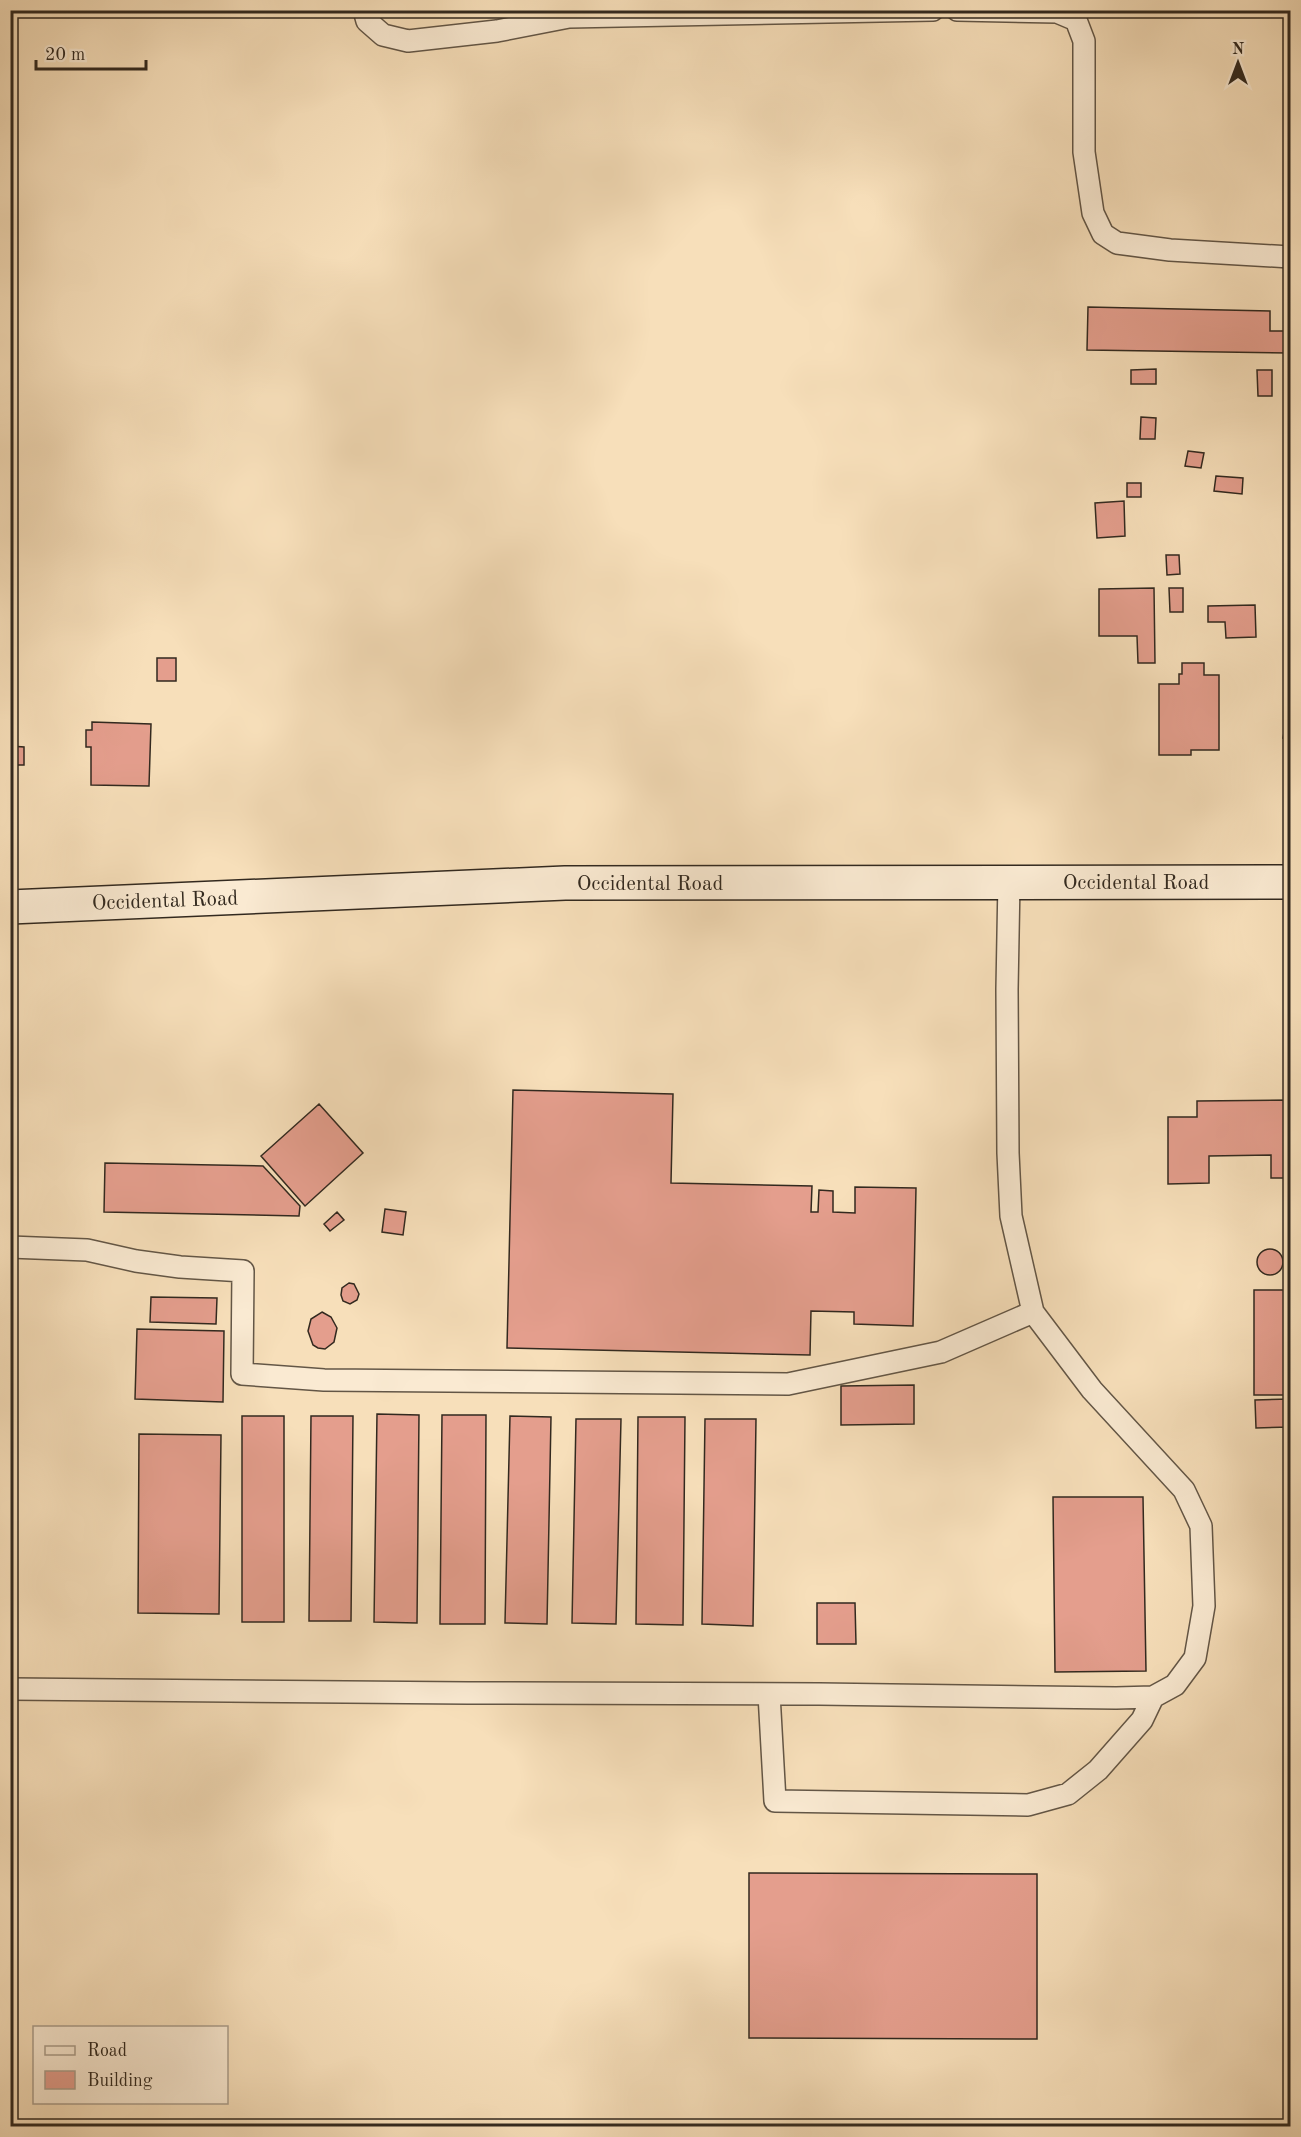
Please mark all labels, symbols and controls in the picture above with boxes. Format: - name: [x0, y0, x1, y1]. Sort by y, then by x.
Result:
- scale bar: [36, 33, 146, 71]
- north arrow: [1208, 33, 1268, 93]
- text: N: [1232, 42, 1245, 58]
- text: 20 m: [45, 46, 85, 64]
- street label: Occidental Road: [1063, 873, 1209, 894]
- street label: Occidental Road: [577, 874, 723, 895]
- street label: Occidental Road: [91, 888, 239, 915]
- legend: [33, 2026, 228, 2104]
- text: Road: [87, 2042, 127, 2060]
- text: Building: [87, 2072, 153, 2090]

